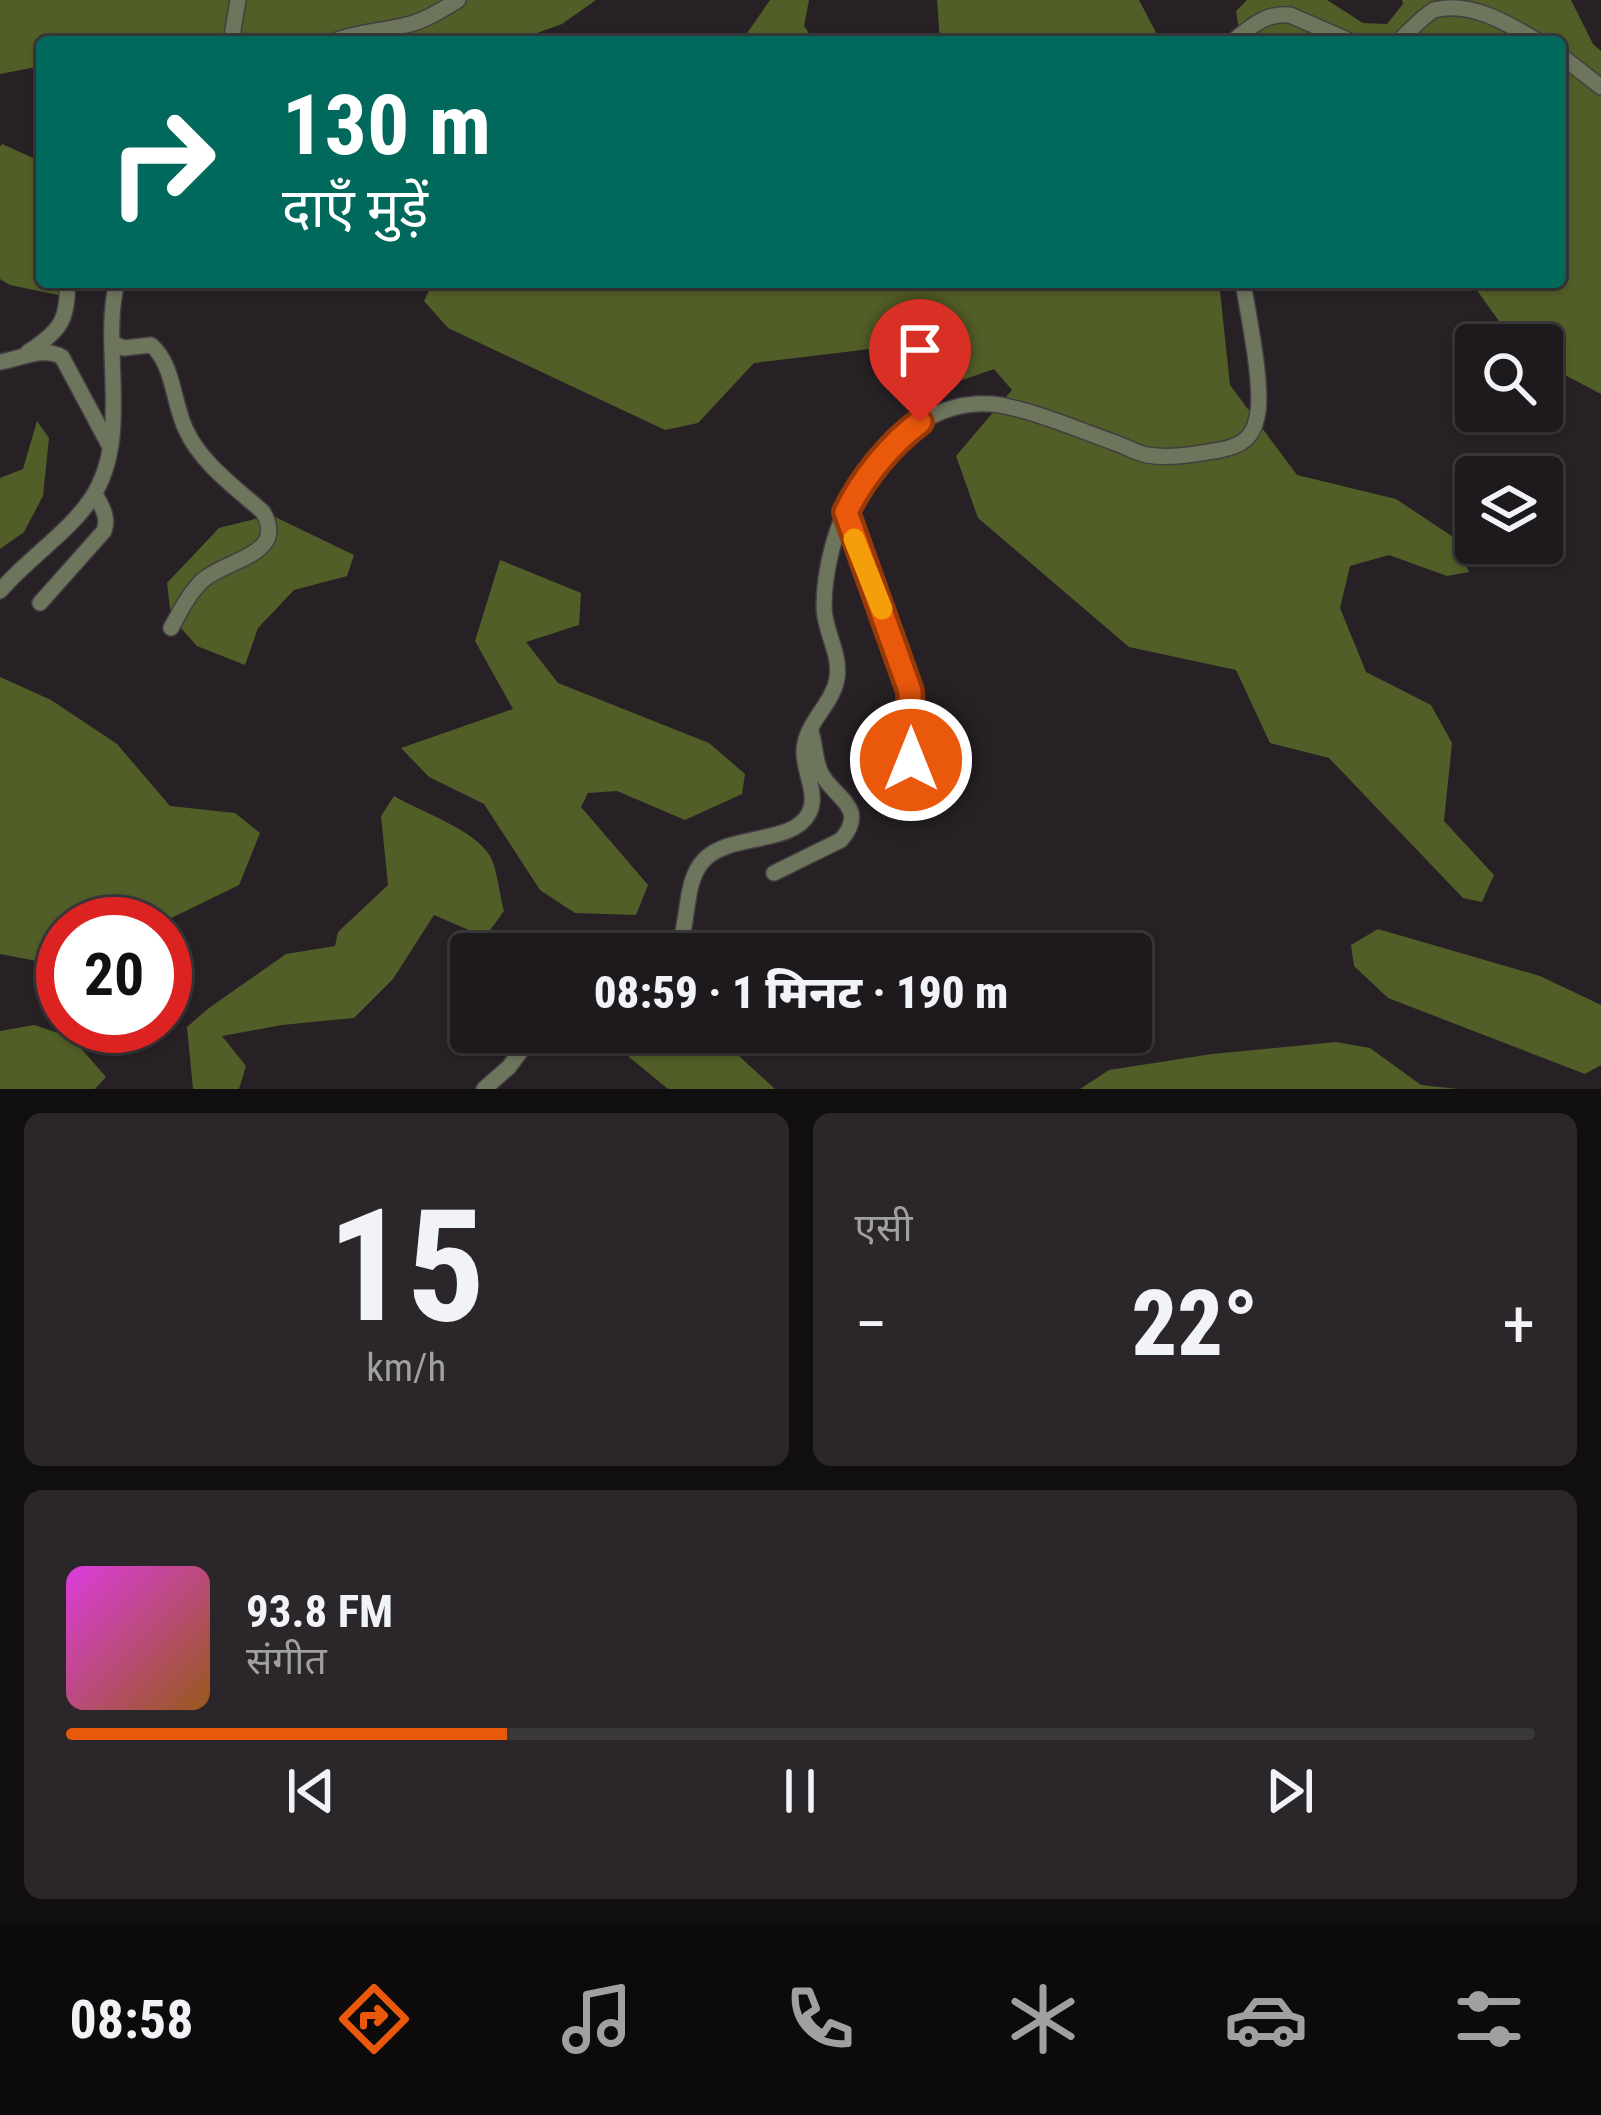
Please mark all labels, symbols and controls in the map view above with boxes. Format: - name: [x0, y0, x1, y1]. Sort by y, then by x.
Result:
- text: 130 m: [282, 76, 491, 175]
- icon: right: [84, 84, 240, 240]
- text: दाएँ मुड़ें: [282, 177, 428, 240]
- pin: [869, 299, 971, 422]
- icon: arrive: [887, 317, 953, 383]
- map controls: [1455, 324, 1563, 564]
- button: search: [1455, 324, 1563, 432]
- button: layers: [1455, 456, 1563, 564]
- position arrow: [848, 697, 974, 823]
- speed limit sign: 20: [36, 897, 192, 1053]
- text: 08:59 · 1 मिनट · 190 m: [594, 966, 1008, 1019]
- text: 15: [327, 1175, 485, 1358]
- text: एसी: [855, 1205, 913, 1251]
- text: 22°: [1131, 1272, 1258, 1377]
- text: −: [855, 1286, 888, 1363]
- text: +: [1502, 1286, 1535, 1363]
- text: km/h: [366, 1345, 446, 1391]
- text: 93.8 FM: [246, 1585, 393, 1638]
- text: संगीत: [246, 1638, 327, 1684]
- icon: previous: [278, 1758, 344, 1824]
- icon: pause: [767, 1758, 833, 1824]
- icon: next: [1257, 1758, 1323, 1824]
- icon: directions: [332, 1977, 416, 2061]
- icon: music: [555, 1977, 639, 2061]
- icon: phone: [778, 1977, 862, 2061]
- icon: climate: [1001, 1977, 1085, 2061]
- icon: car: [1224, 1977, 1308, 2061]
- icon: filters: [1447, 1977, 1531, 2061]
- text: 08:58: [70, 1988, 193, 2051]

